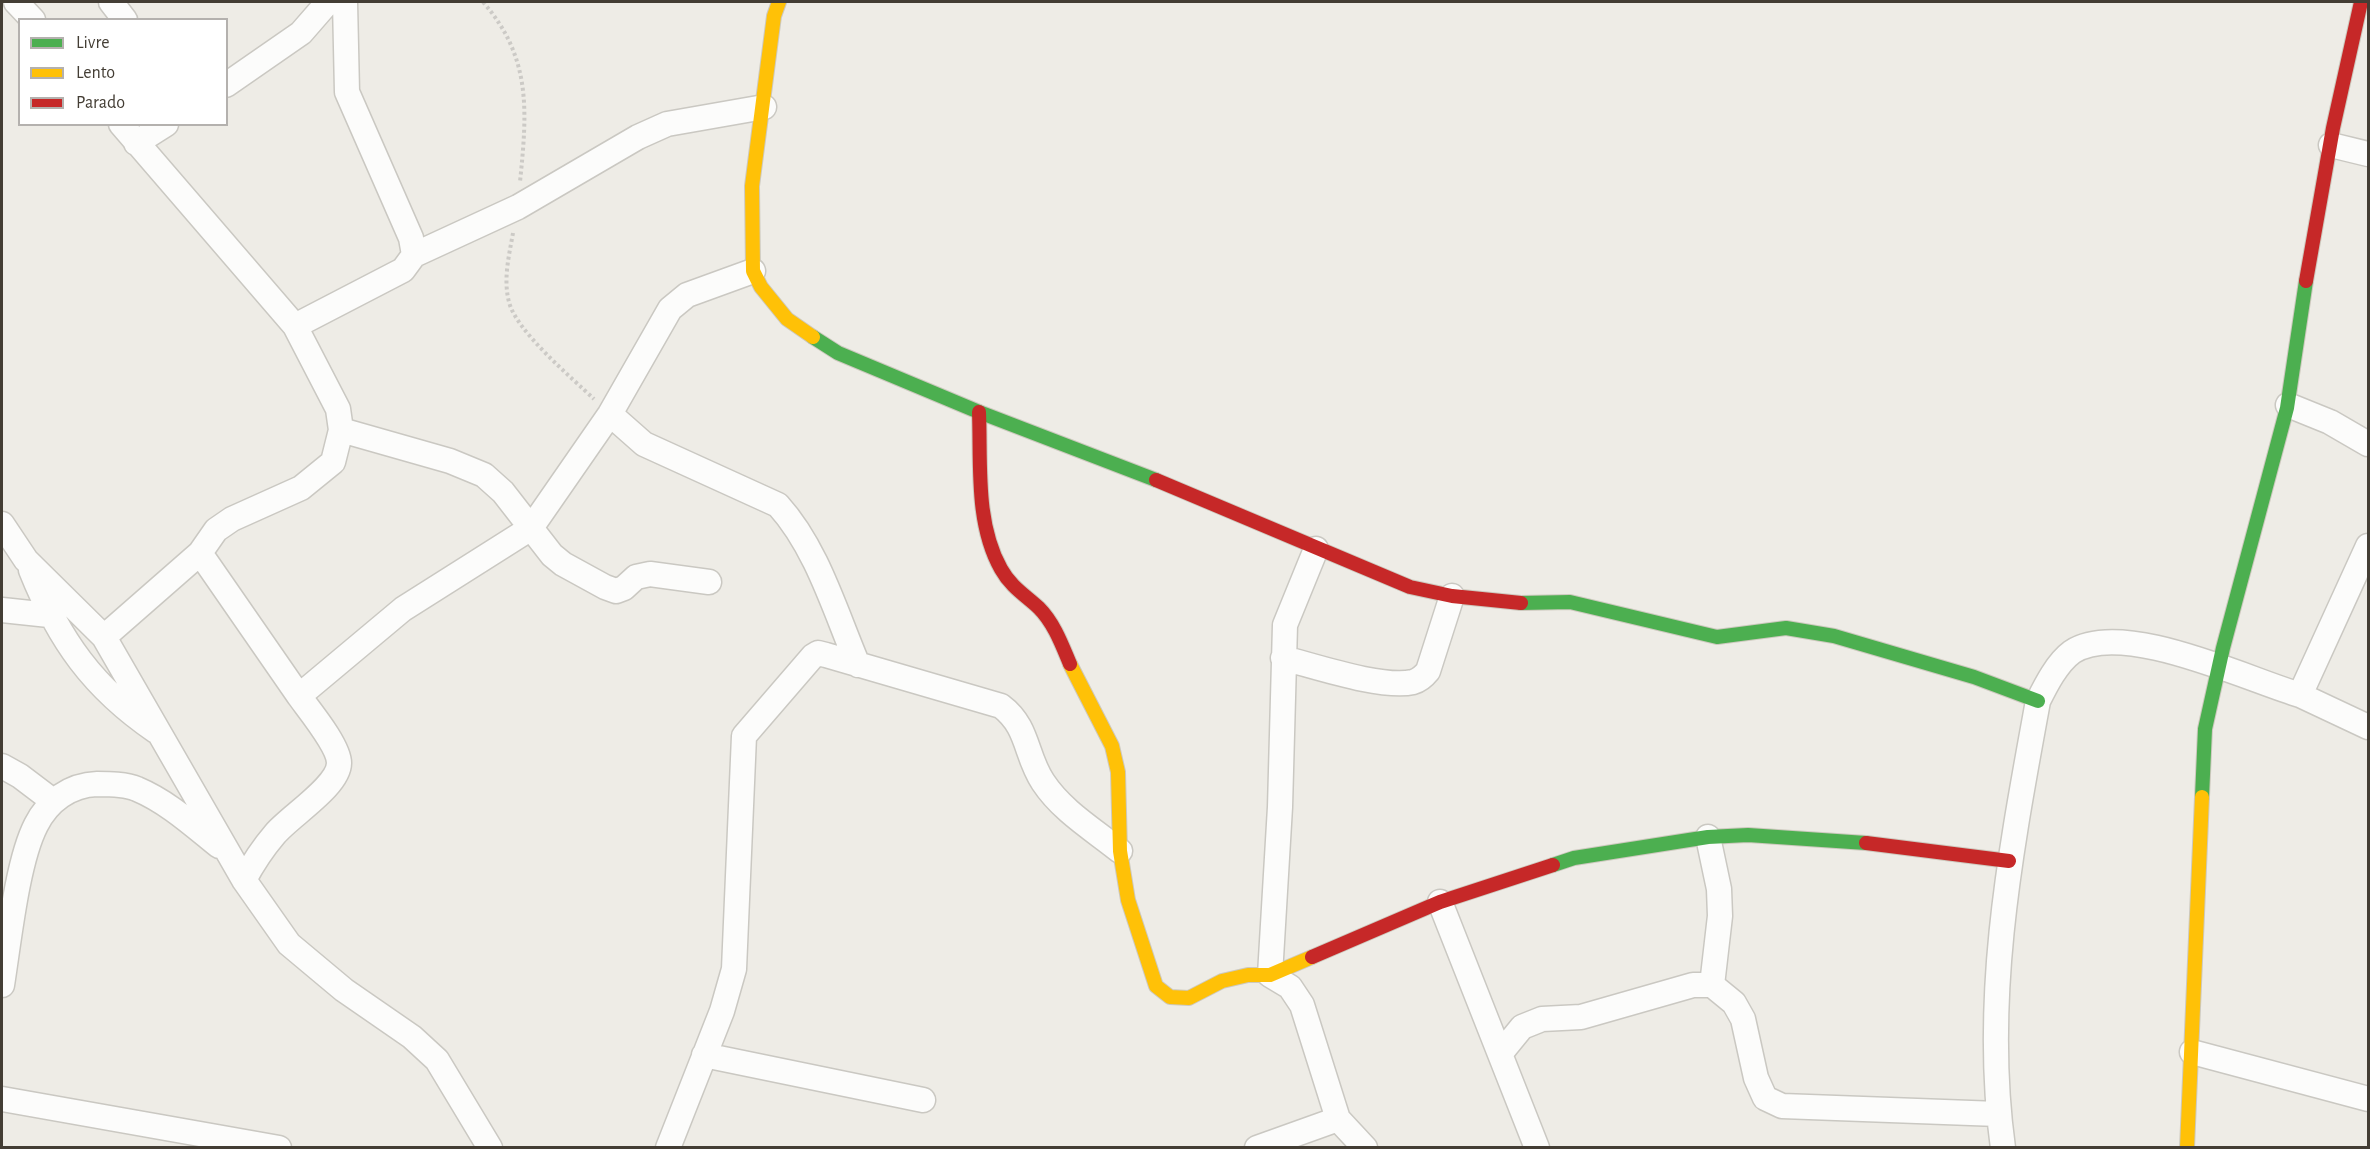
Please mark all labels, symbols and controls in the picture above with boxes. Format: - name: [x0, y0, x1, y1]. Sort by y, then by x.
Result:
- legend: [18, 18, 228, 126]
- text: Livre: [76, 34, 110, 52]
- text: Lento: [76, 64, 115, 82]
- text: Parado: [76, 94, 125, 112]

